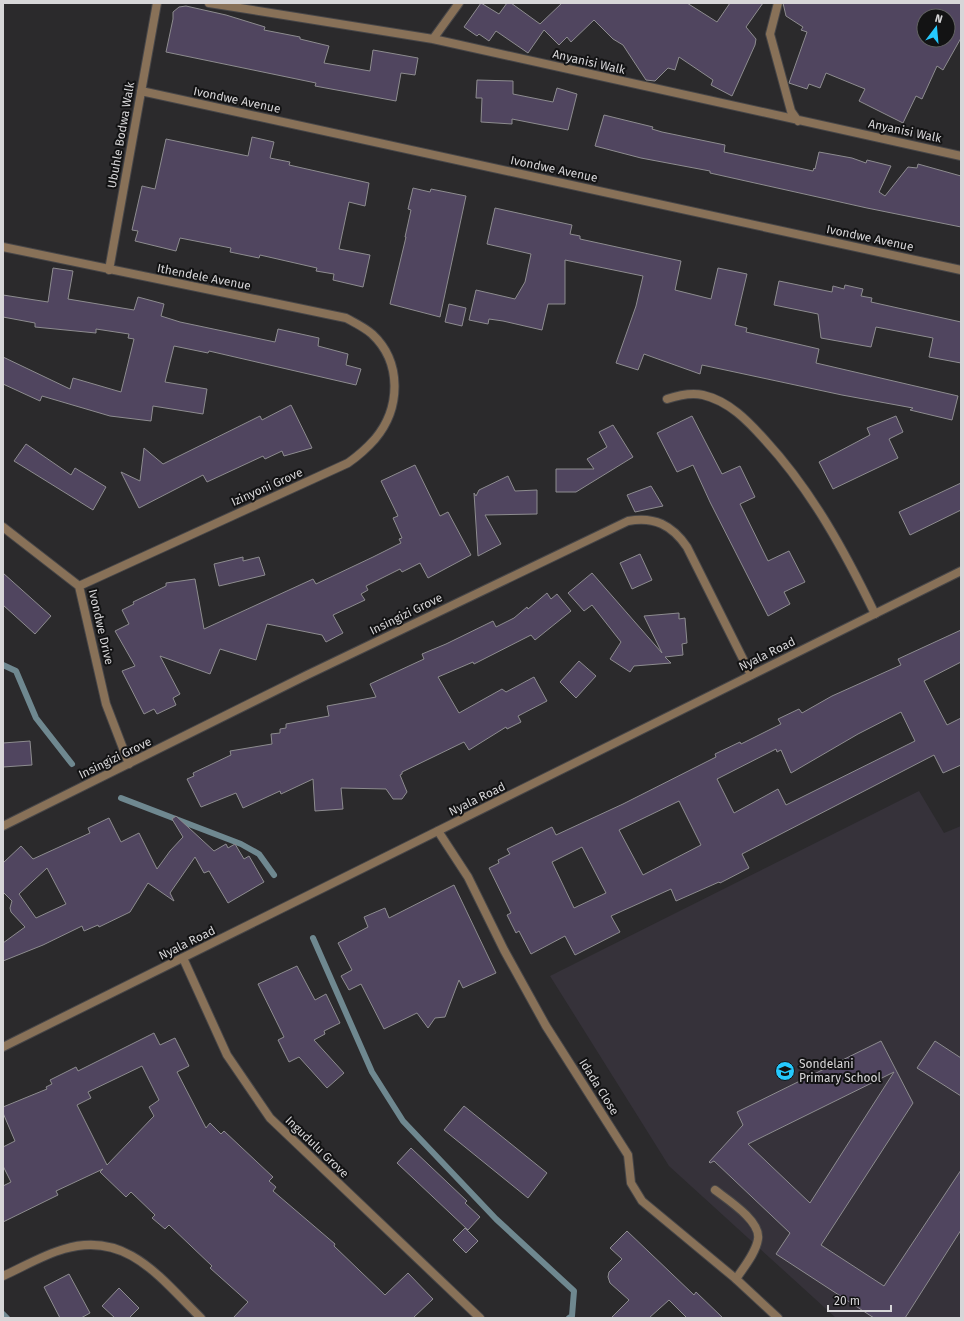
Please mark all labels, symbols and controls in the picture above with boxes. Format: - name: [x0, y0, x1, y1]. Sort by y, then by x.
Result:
- north arrow: [916, 8, 956, 48]
- text: N: [933, 12, 944, 26]
- street label: Anyanisi Walk: [551, 47, 628, 77]
- street label: Ubuhle Bodwa Walk: [105, 80, 137, 189]
- street label: Ivondwe Avenue: [192, 84, 282, 116]
- street label: Anyanisi Walk: [867, 116, 944, 146]
- street label: Ivondwe Avenue: [509, 153, 599, 185]
- street label: Ivondwe Avenue: [825, 222, 915, 254]
- street label: Ithendele Avenue: [156, 261, 252, 293]
- street label: Izinyoni Grove: [229, 465, 305, 509]
- street label: Ivondwe Drive: [86, 588, 116, 666]
- street label: Insingizi Grove: [367, 590, 445, 638]
- street label: Nyala Road: [736, 634, 798, 674]
- street label: Insingizi Grove: [76, 734, 154, 782]
- street label: Nyala Road: [446, 779, 508, 819]
- street label: Nyala Road: [156, 923, 218, 963]
- street label: Idada Close: [576, 1056, 622, 1118]
- place label: Sondelani Primary School: [799, 1057, 882, 1085]
- school or university icon: Sondelani Primary School: [774, 1060, 796, 1082]
- street label: Ingudulu Grove: [282, 1113, 352, 1181]
- scale bar: [828, 1287, 891, 1313]
- text: 20 m: [834, 1294, 860, 1308]

